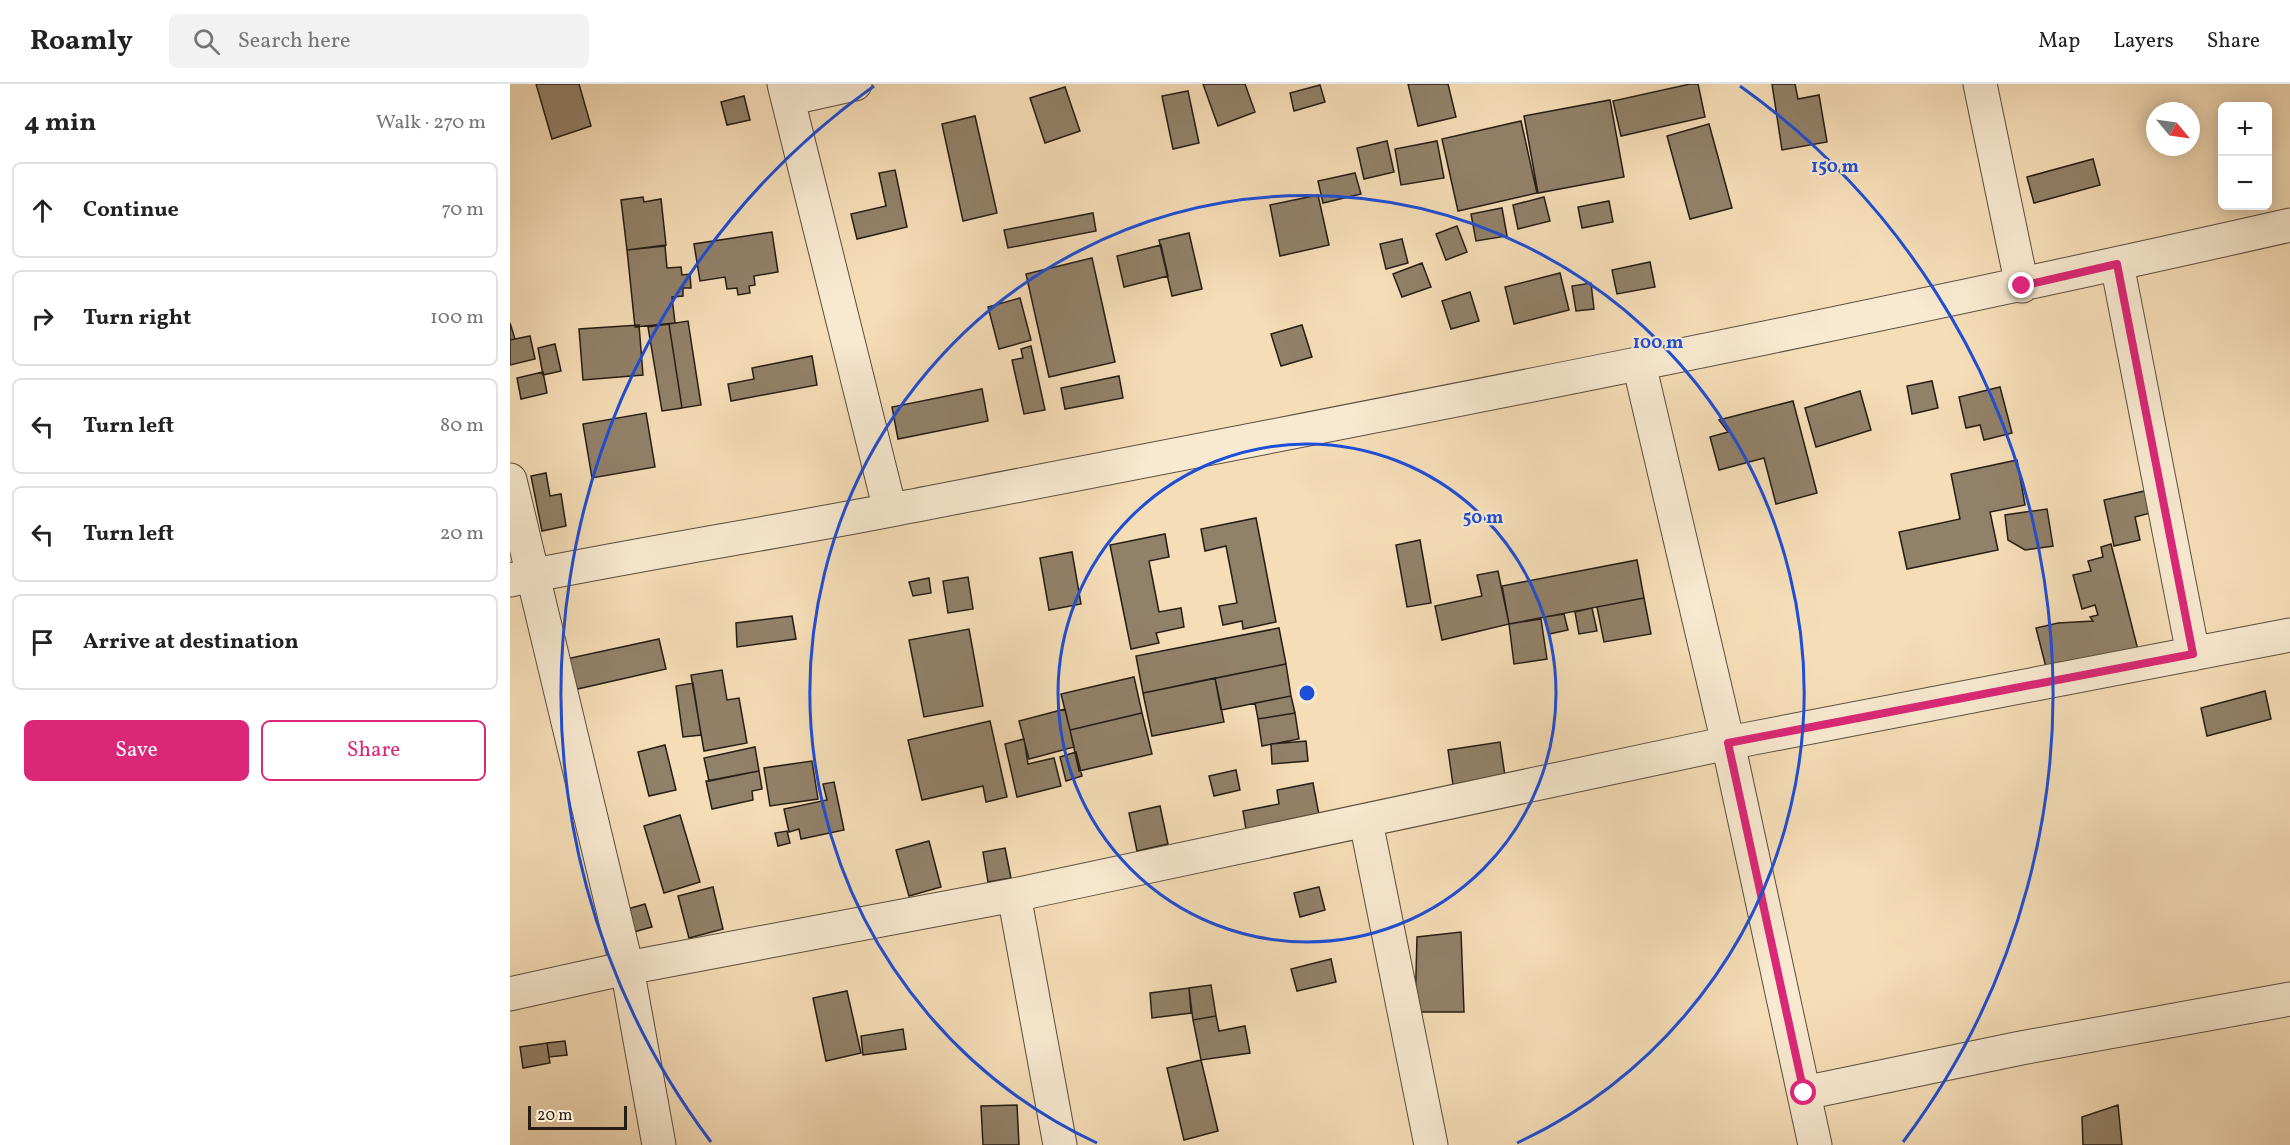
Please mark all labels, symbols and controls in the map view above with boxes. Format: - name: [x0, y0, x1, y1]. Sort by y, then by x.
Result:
- search box: [169, 14, 589, 68]
- text: Roamly: [30, 22, 133, 61]
- icon: search: [190, 25, 223, 58]
- text: Search here: [238, 26, 350, 57]
- text: Map: [2038, 27, 2080, 56]
- text: Layers: [2113, 27, 2174, 56]
- text: Share: [2207, 27, 2260, 56]
- north arrow: [2146, 102, 2200, 156]
- map controls: [2218, 102, 2272, 210]
- button: +: [2218, 102, 2272, 156]
- text: 4 min: [24, 105, 96, 141]
- text: Walk · 270 m: [376, 109, 486, 137]
- text: 150 m: [1811, 155, 1859, 180]
- button: −: [2218, 156, 2272, 210]
- icon: ahead: [26, 194, 59, 227]
- text: Continue: [83, 195, 179, 226]
- text: 70 m: [441, 196, 484, 224]
- route end: [2008, 272, 2034, 298]
- icon: right: [26, 302, 59, 335]
- text: Turn right: [83, 303, 191, 334]
- text: 100 m: [430, 304, 484, 332]
- text: 100 m: [1633, 331, 1683, 356]
- icon: left: [26, 410, 59, 443]
- text: Turn left: [83, 411, 174, 442]
- text: 80 m: [440, 412, 484, 440]
- text: 50 m: [1463, 506, 1503, 531]
- icon: left: [26, 518, 59, 551]
- text: Turn left: [83, 519, 174, 550]
- text: 20 m: [440, 520, 484, 548]
- icon: arrive: [26, 626, 59, 659]
- text: Arrive at destination: [83, 627, 299, 658]
- centre of rings: [1297, 683, 1317, 703]
- button: Save: [24, 720, 249, 781]
- button: Share: [261, 720, 486, 781]
- route start: [1790, 1079, 1816, 1105]
- scale bar: [528, 1103, 627, 1130]
- text: 20 m: [537, 1105, 572, 1127]

